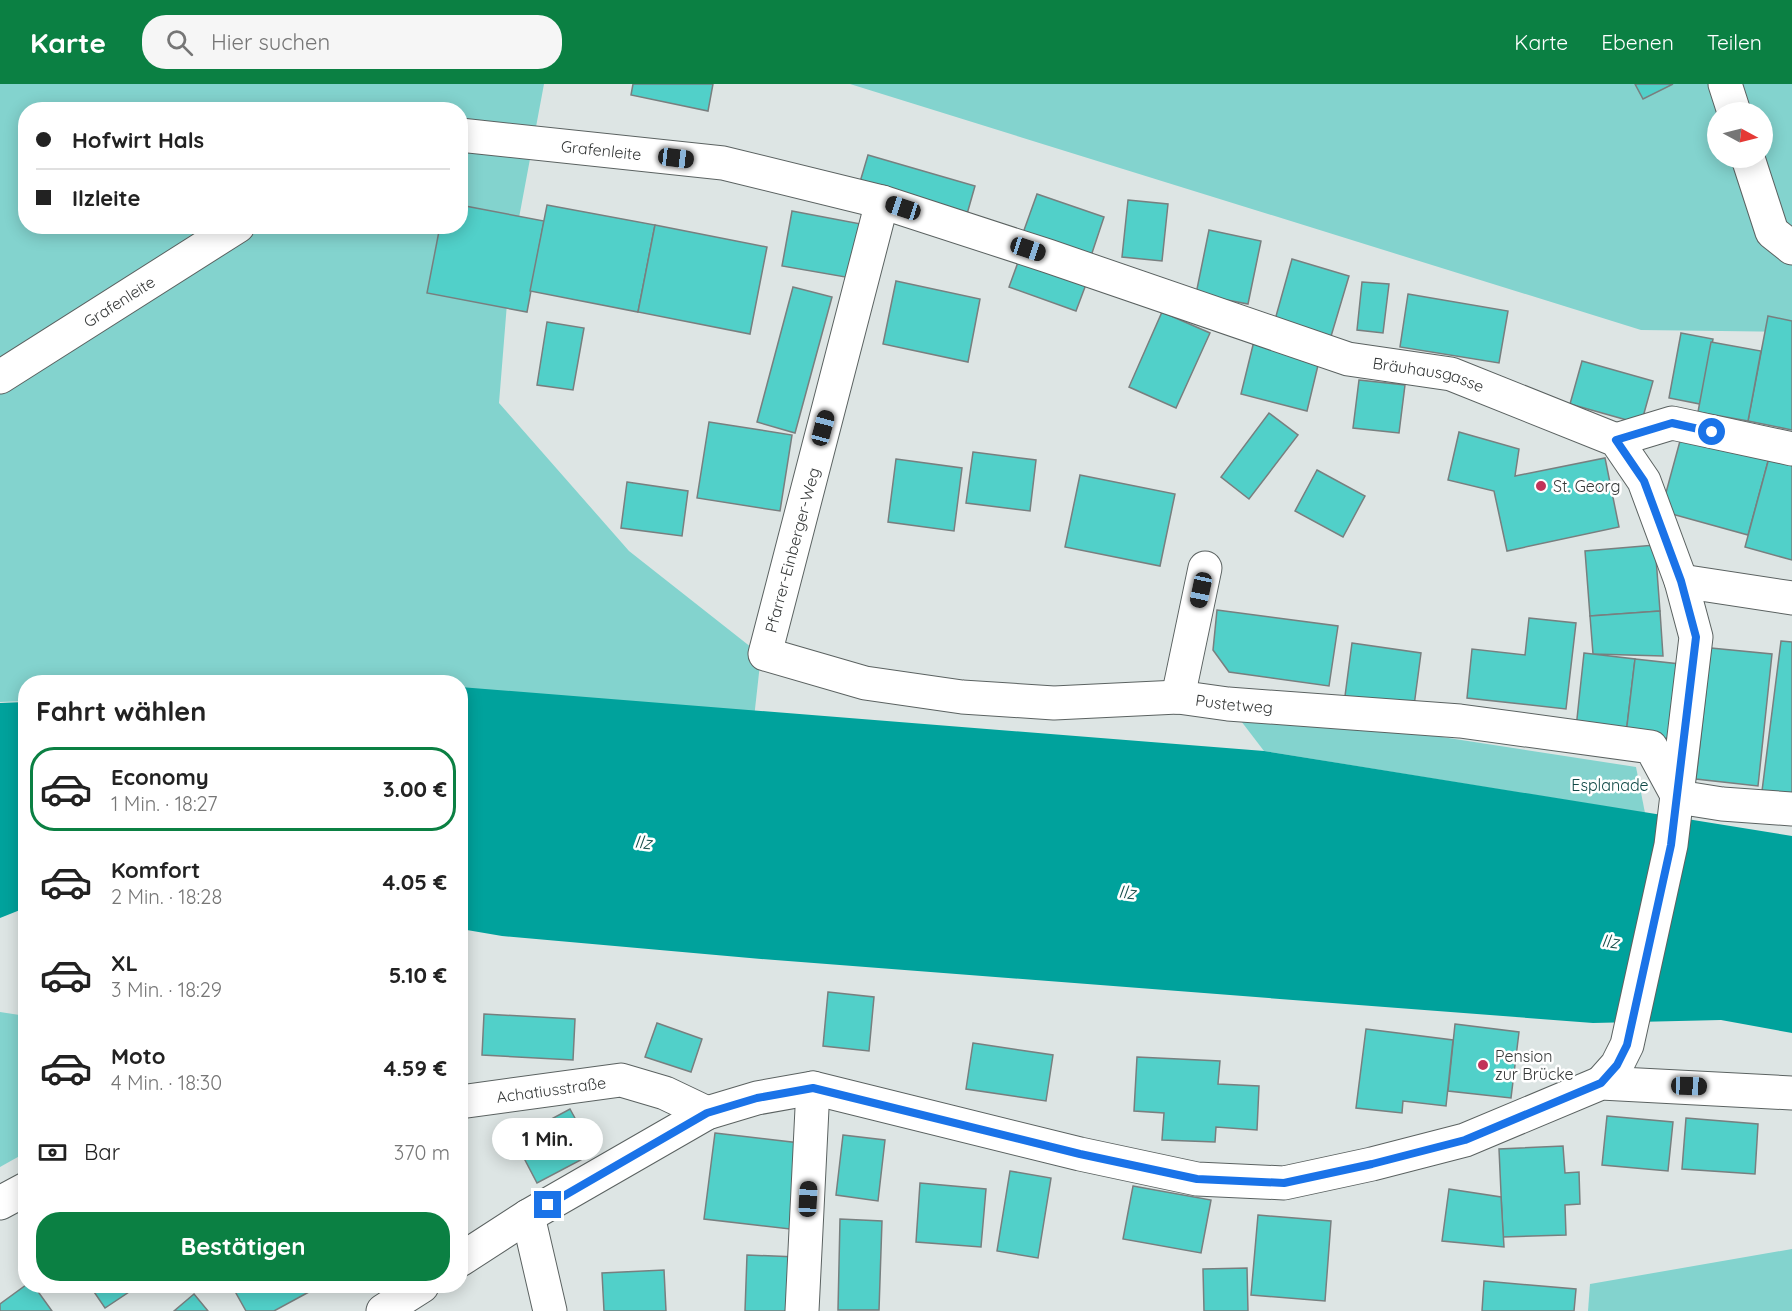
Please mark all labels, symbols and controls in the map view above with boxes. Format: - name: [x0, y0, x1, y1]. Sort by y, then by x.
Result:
- search box: [142, 15, 562, 69]
- text: Karte: [30, 25, 106, 60]
- icon: search: [163, 26, 196, 59]
- text: Hier suchen: [211, 28, 330, 56]
- text: Karte: [1514, 29, 1568, 55]
- text: Ebenen: [1601, 29, 1674, 55]
- text: Teilen: [1707, 29, 1762, 55]
- north arrow: [1707, 102, 1773, 168]
- map controls: [1707, 102, 1773, 168]
- text: Hofwirt Hals: [72, 126, 204, 154]
- street label: Grafenleite: [560, 136, 642, 164]
- car: [657, 147, 695, 169]
- text: Ilzleite: [72, 184, 140, 212]
- car: [883, 194, 923, 222]
- car: [1008, 235, 1048, 263]
- street label: Grafenleite: [80, 271, 158, 332]
- street label: Bräuhausgasse: [1371, 353, 1487, 396]
- car: [810, 408, 836, 448]
- route start: [1698, 418, 1725, 445]
- street label: Pfarrer-Einberger-Weg: [760, 465, 824, 635]
- place label: St. Georg: [1553, 476, 1620, 496]
- marker: St. Georg: [1534, 479, 1548, 493]
- car: [1188, 571, 1214, 609]
- street label: Pustetweg: [1194, 690, 1274, 717]
- text: Fahrt wählen: [36, 694, 206, 728]
- icon: car: [39, 762, 93, 816]
- text: Economy: [111, 763, 209, 791]
- text: 3.00 €: [383, 775, 447, 803]
- park label: Esplanade: [1571, 775, 1649, 795]
- text: 1 Min. · 18:27: [111, 791, 218, 816]
- water label: Ilz: [633, 830, 655, 855]
- icon: car: [39, 855, 93, 909]
- text: Komfort: [111, 856, 200, 884]
- text: 4.05 €: [382, 868, 447, 896]
- water label: Ilz: [1117, 880, 1139, 905]
- text: 2 Min. · 18:28: [111, 884, 222, 909]
- water label: Ilz: [1600, 929, 1622, 954]
- icon: car: [39, 948, 93, 1002]
- text: XL: [111, 949, 138, 977]
- text: 5.10 €: [389, 961, 447, 989]
- text: 3 Min. · 18:29: [111, 977, 222, 1002]
- icon: car: [39, 1041, 93, 1095]
- text: Moto: [111, 1042, 165, 1070]
- place label: Pension zur Brücke: [1495, 1046, 1574, 1084]
- text: 4.59 €: [383, 1054, 447, 1082]
- marker: Pension zur Brücke: [1476, 1058, 1490, 1072]
- text: 4 Min. · 18:30: [111, 1070, 222, 1095]
- street label: Achatiusstraße: [495, 1072, 607, 1107]
- car: [1671, 1076, 1707, 1096]
- callout: 1 Min.: [492, 1118, 604, 1160]
- text: 1 Min.: [522, 1126, 573, 1151]
- icon: cash: [36, 1136, 69, 1169]
- text: Bar: [84, 1138, 120, 1166]
- text: 370 m: [394, 1140, 450, 1165]
- car: [798, 1181, 818, 1217]
- route end: [534, 1191, 561, 1218]
- button: Bestätigen: [36, 1212, 450, 1281]

